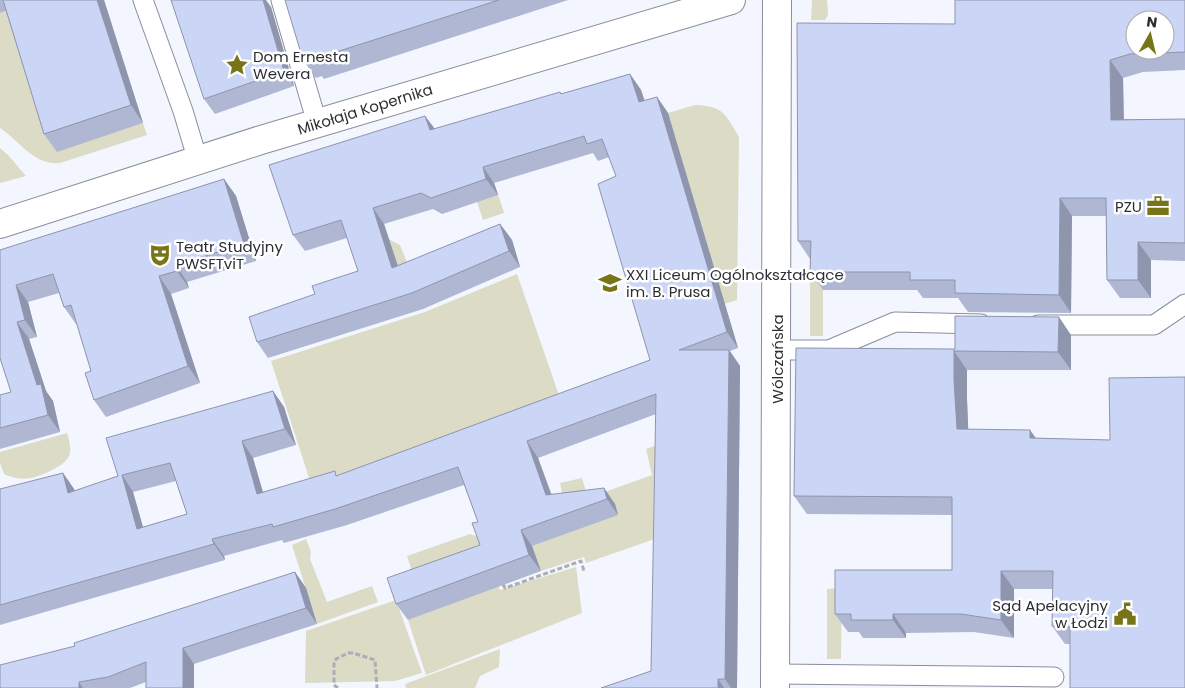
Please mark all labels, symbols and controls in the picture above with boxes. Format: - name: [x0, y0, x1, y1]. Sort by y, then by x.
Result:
- north arrow: [1125, 10, 1175, 60]
- text: N: [1145, 11, 1158, 33]
- place label: Dom Ernesta Wevera: [253, 46, 348, 84]
- place icon: Dom Ernesta Wevera: [224, 52, 250, 78]
- street label: Mikołaja Kopernika: [295, 78, 435, 140]
- office icon: PZU: [1145, 193, 1171, 219]
- place label: PZU: [1115, 196, 1142, 217]
- place label: Teatr Studyjny PWSFTviT: [176, 236, 283, 274]
- theatre icon: Teatr Studyjny PWSFTviT: [147, 242, 173, 268]
- place label: XXI Liceum Ogólnokształcące im. B. Prusa: [626, 264, 844, 302]
- school or university icon: XXI Liceum Ogólnokształcące im. B. Prusa: [597, 270, 623, 296]
- street label: Wólczańska: [767, 314, 788, 404]
- place label: Sąd Apelacyjny w Łodzi: [992, 595, 1109, 633]
- public building icon: Sąd Apelacyjny w Łodzi: [1112, 601, 1138, 627]

